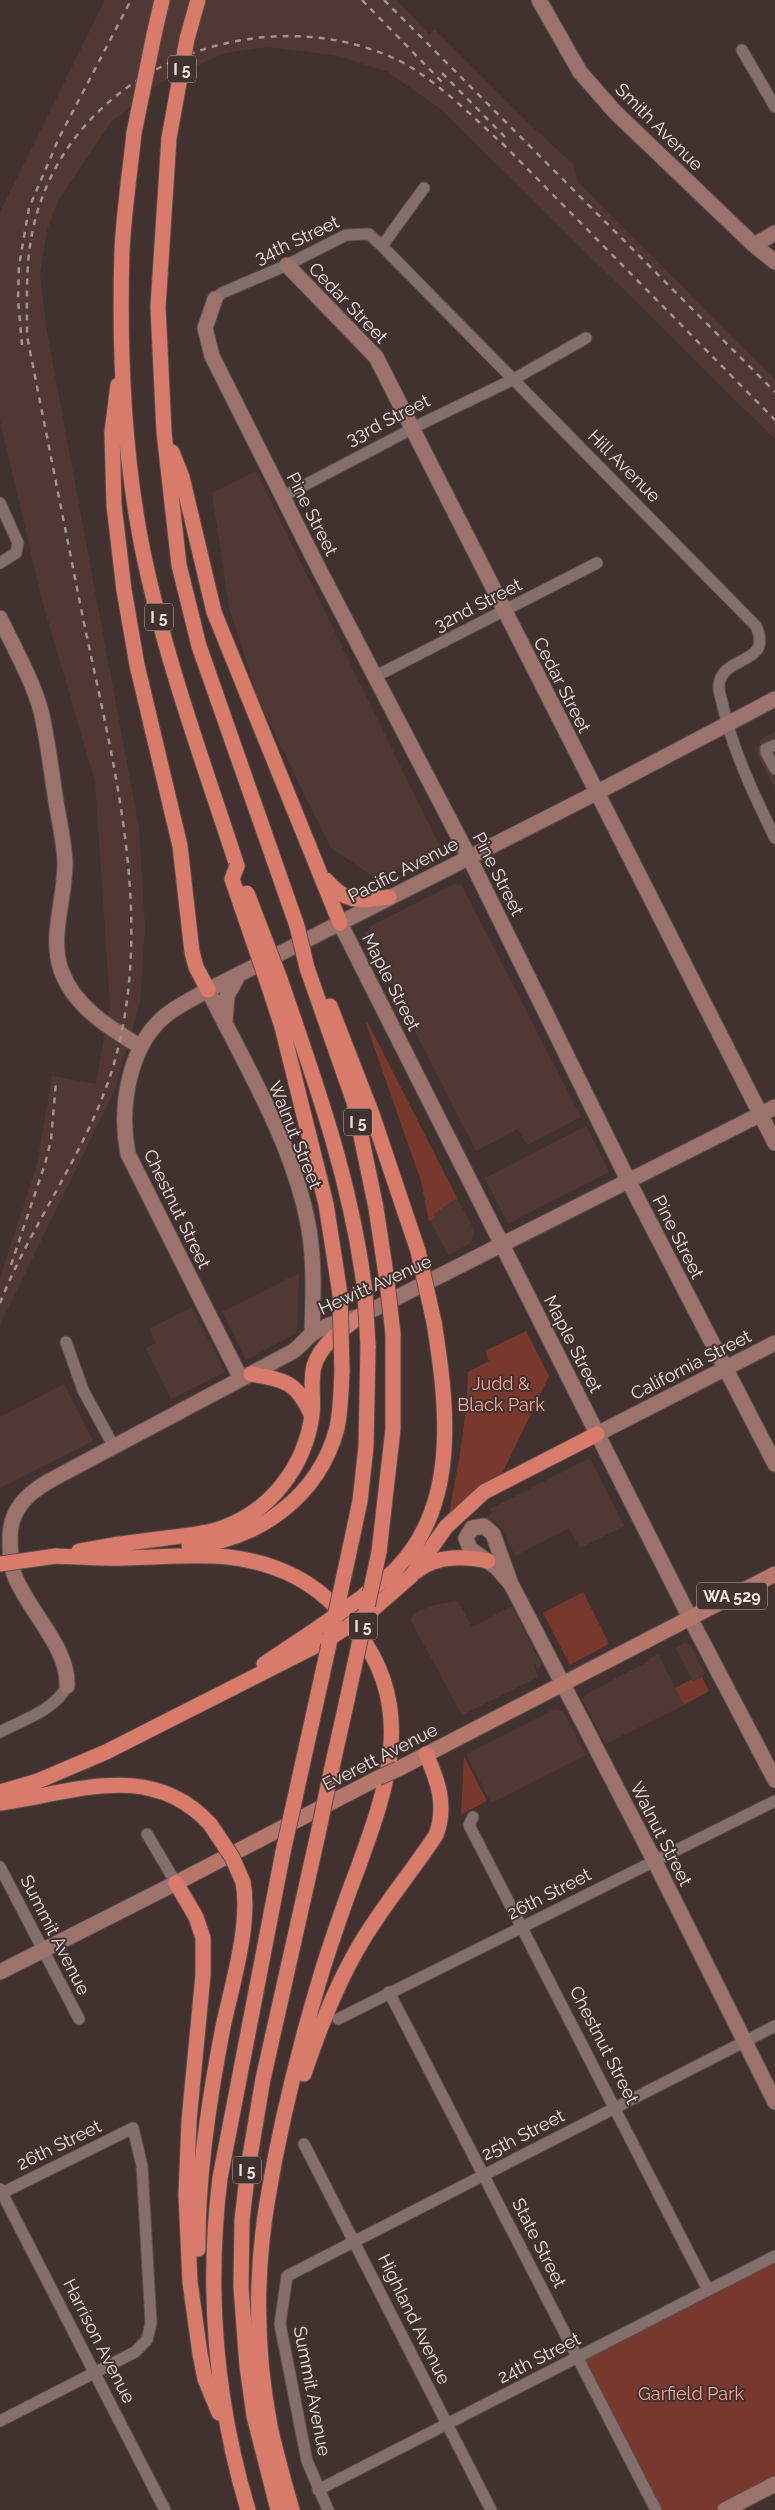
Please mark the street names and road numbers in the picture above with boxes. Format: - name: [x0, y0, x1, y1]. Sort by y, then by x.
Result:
- road number: I 5: [168, 56, 196, 82]
- street label: Smith Avenue: [611, 79, 708, 175]
- street label: 34th Street: [251, 211, 342, 268]
- street label: Cedar Street: [305, 258, 392, 347]
- street label: 33rd Street: [342, 390, 433, 450]
- street label: Hill Avenue: [584, 425, 665, 506]
- street label: Pine Street: [283, 469, 342, 559]
- street label: 32nd Street: [431, 574, 525, 636]
- road number: I 5: [145, 604, 173, 630]
- street label: Cedar Street: [529, 634, 595, 736]
- street label: Pine Street: [469, 829, 528, 919]
- street label: Pacific Avenue: [344, 833, 462, 906]
- street label: Maple Street: [358, 930, 425, 1034]
- street label: Walnut Street: [264, 1078, 327, 1192]
- road number: I 5: [344, 1108, 372, 1136]
- street label: Chestnut Street: [140, 1146, 215, 1272]
- street label: Pine Street: [649, 1192, 708, 1282]
- street label: Hewitt Avenue: [315, 1250, 435, 1319]
- street label: Maple Street: [540, 1292, 607, 1396]
- street label: California Street: [627, 1325, 755, 1404]
- road number: WA 529: [697, 1582, 767, 1610]
- road number: I 5: [349, 1612, 377, 1640]
- street label: Everett Avenue: [319, 1718, 441, 1795]
- street label: Walnut Street: [626, 1778, 697, 1889]
- street label: 26th Street: [503, 1863, 594, 1924]
- street label: Summit Avenue: [16, 1871, 95, 1999]
- street label: Chestnut Street: [566, 1982, 643, 2107]
- street label: 25th Street: [478, 2105, 568, 2164]
- street label: 26th Street: [13, 2115, 104, 2174]
- road number: I 5: [233, 2156, 261, 2184]
- street label: State Street: [508, 2195, 571, 2291]
- street label: Highland Avenue: [374, 2250, 455, 2388]
- street label: Harrison Avenue: [59, 2275, 140, 2407]
- street label: Summit Avenue: [290, 2324, 335, 2458]
- street label: 24th Street: [494, 2328, 584, 2387]

